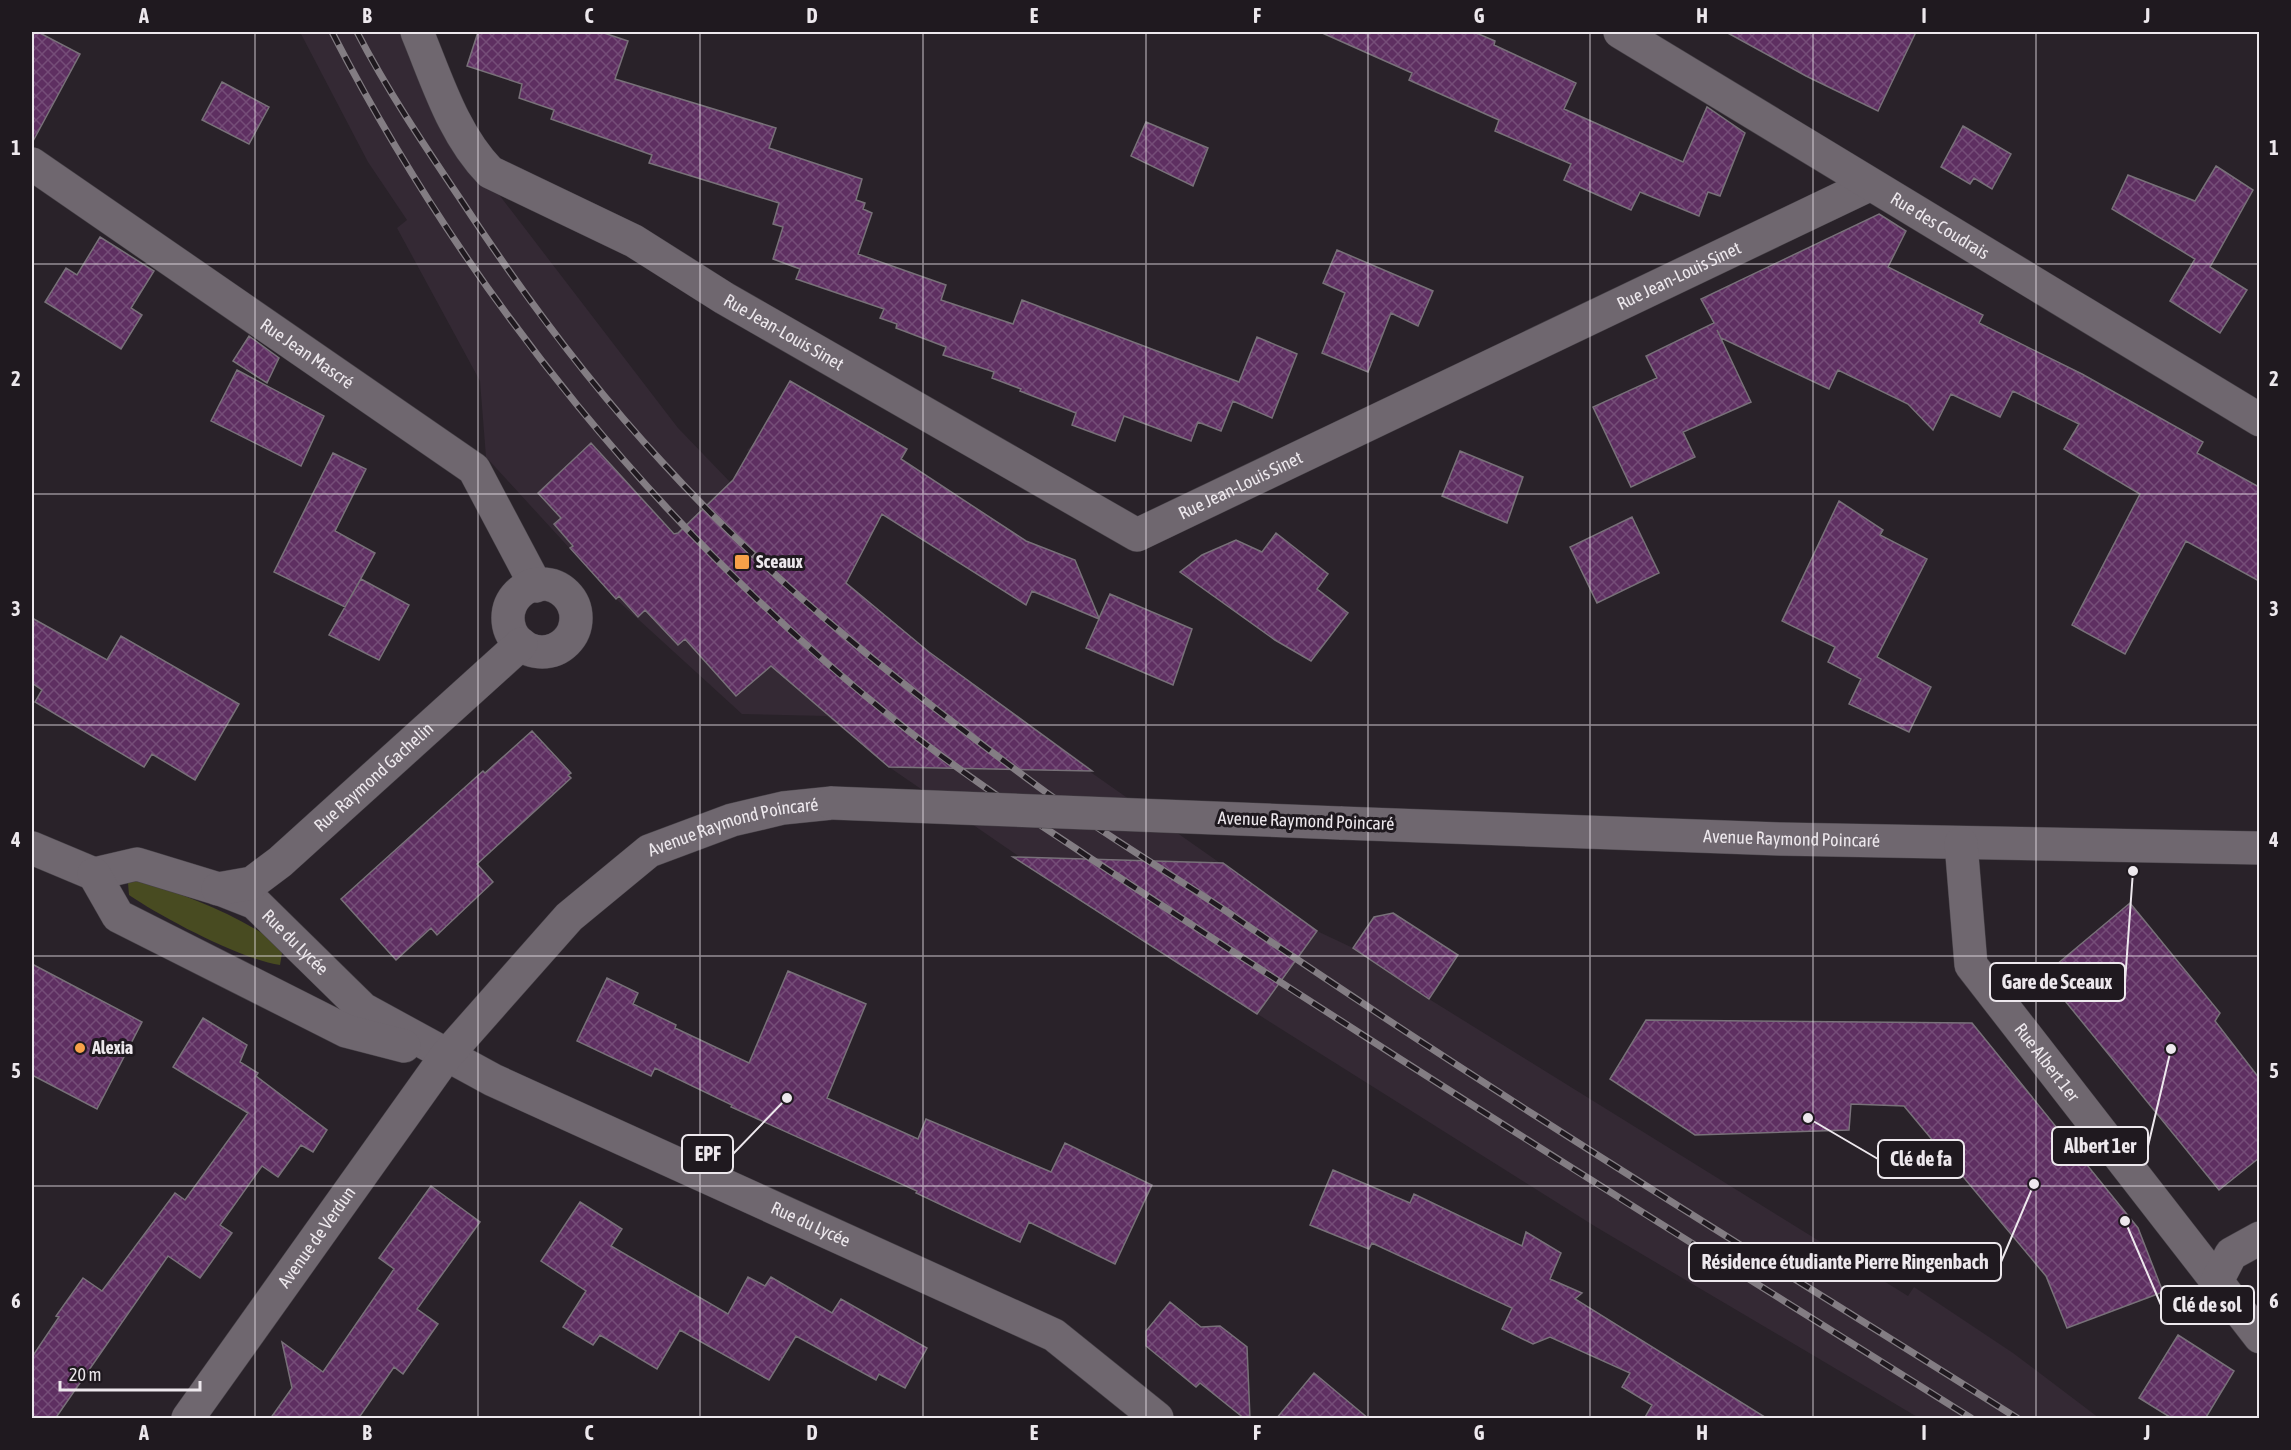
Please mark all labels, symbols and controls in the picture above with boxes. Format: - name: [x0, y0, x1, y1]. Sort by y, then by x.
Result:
- text: A: [138, 4, 149, 27]
- text: B: [362, 4, 372, 27]
- text: C: [585, 4, 594, 27]
- text: D: [806, 4, 818, 27]
- text: E: [1030, 4, 1039, 27]
- text: F: [1253, 4, 1261, 27]
- text: G: [1474, 4, 1485, 27]
- text: H: [1696, 4, 1708, 27]
- text: I: [1921, 4, 1927, 27]
- text: J: [2143, 4, 2150, 27]
- text: 1: [11, 136, 21, 159]
- text: 1: [2269, 136, 2279, 159]
- street label: Rue des Coudrais: [1887, 188, 1993, 263]
- street label: Rue Jean-Louis Sinet: [1613, 237, 1744, 314]
- street label: Rue Jean-Louis Sinet: [720, 289, 848, 374]
- street label: Rue Jean Mascré: [256, 314, 358, 393]
- text: 2: [11, 367, 21, 390]
- text: 2: [2269, 367, 2279, 390]
- street label: Rue Jean-Louis Sinet: [1175, 447, 1306, 524]
- place label: Sceaux: [756, 551, 803, 572]
- marker: Sceaux: [733, 553, 751, 571]
- text: 3: [11, 597, 21, 620]
- text: 3: [2269, 597, 2279, 620]
- street label: Rue Raymond Gachelin: [309, 718, 437, 836]
- street label: Avenue Raymond Poincaré: [645, 793, 819, 860]
- street label: Avenue Raymond Poincaré: [1217, 807, 1395, 834]
- street label: Avenue Raymond Poincaré: [1703, 825, 1880, 851]
- text: 4: [10, 828, 21, 851]
- text: 4: [2268, 828, 2279, 851]
- street label: Rue du Lycée: [258, 905, 333, 979]
- callout: Gare de Sceaux: [1990, 963, 2125, 1001]
- text: Gare de Sceaux: [2002, 970, 2112, 993]
- street label: Rue Albert 1er: [2010, 1019, 2085, 1106]
- place label: Alexia: [91, 1037, 133, 1058]
- marker: Alexia: [73, 1041, 87, 1055]
- text: 5: [11, 1059, 21, 1082]
- text: 5: [2269, 1059, 2279, 1082]
- callout: Albert 1er: [2052, 1127, 2148, 1165]
- text: Albert 1er: [2063, 1134, 2137, 1157]
- callout: EPF: [682, 1135, 733, 1173]
- callout: Clé de fa: [1878, 1140, 1964, 1178]
- text: EPF: [695, 1142, 721, 1165]
- text: Clé de fa: [1890, 1147, 1952, 1170]
- street label: Avenue de Verdun: [273, 1182, 360, 1292]
- street label: Rue du Lycée: [768, 1197, 854, 1251]
- callout: Résidence étudiante Pierre Ringenbach: [1689, 1243, 2001, 1281]
- text: Résidence étudiante Pierre Ringenbach: [1701, 1250, 1989, 1273]
- callout: Clé de sol: [2161, 1286, 2254, 1324]
- text: 6: [11, 1289, 21, 1312]
- text: 6: [2269, 1289, 2279, 1312]
- text: Clé de sol: [2173, 1293, 2242, 1316]
- scale bar: [60, 1354, 200, 1392]
- text: 20 m: [69, 1364, 101, 1385]
- text: A: [138, 1421, 149, 1444]
- text: B: [362, 1421, 372, 1444]
- text: C: [585, 1421, 594, 1444]
- text: D: [806, 1421, 818, 1444]
- text: E: [1030, 1421, 1039, 1444]
- text: F: [1253, 1421, 1261, 1444]
- text: G: [1474, 1421, 1485, 1444]
- text: H: [1696, 1421, 1708, 1444]
- text: I: [1921, 1421, 1927, 1444]
- text: J: [2143, 1421, 2150, 1444]

